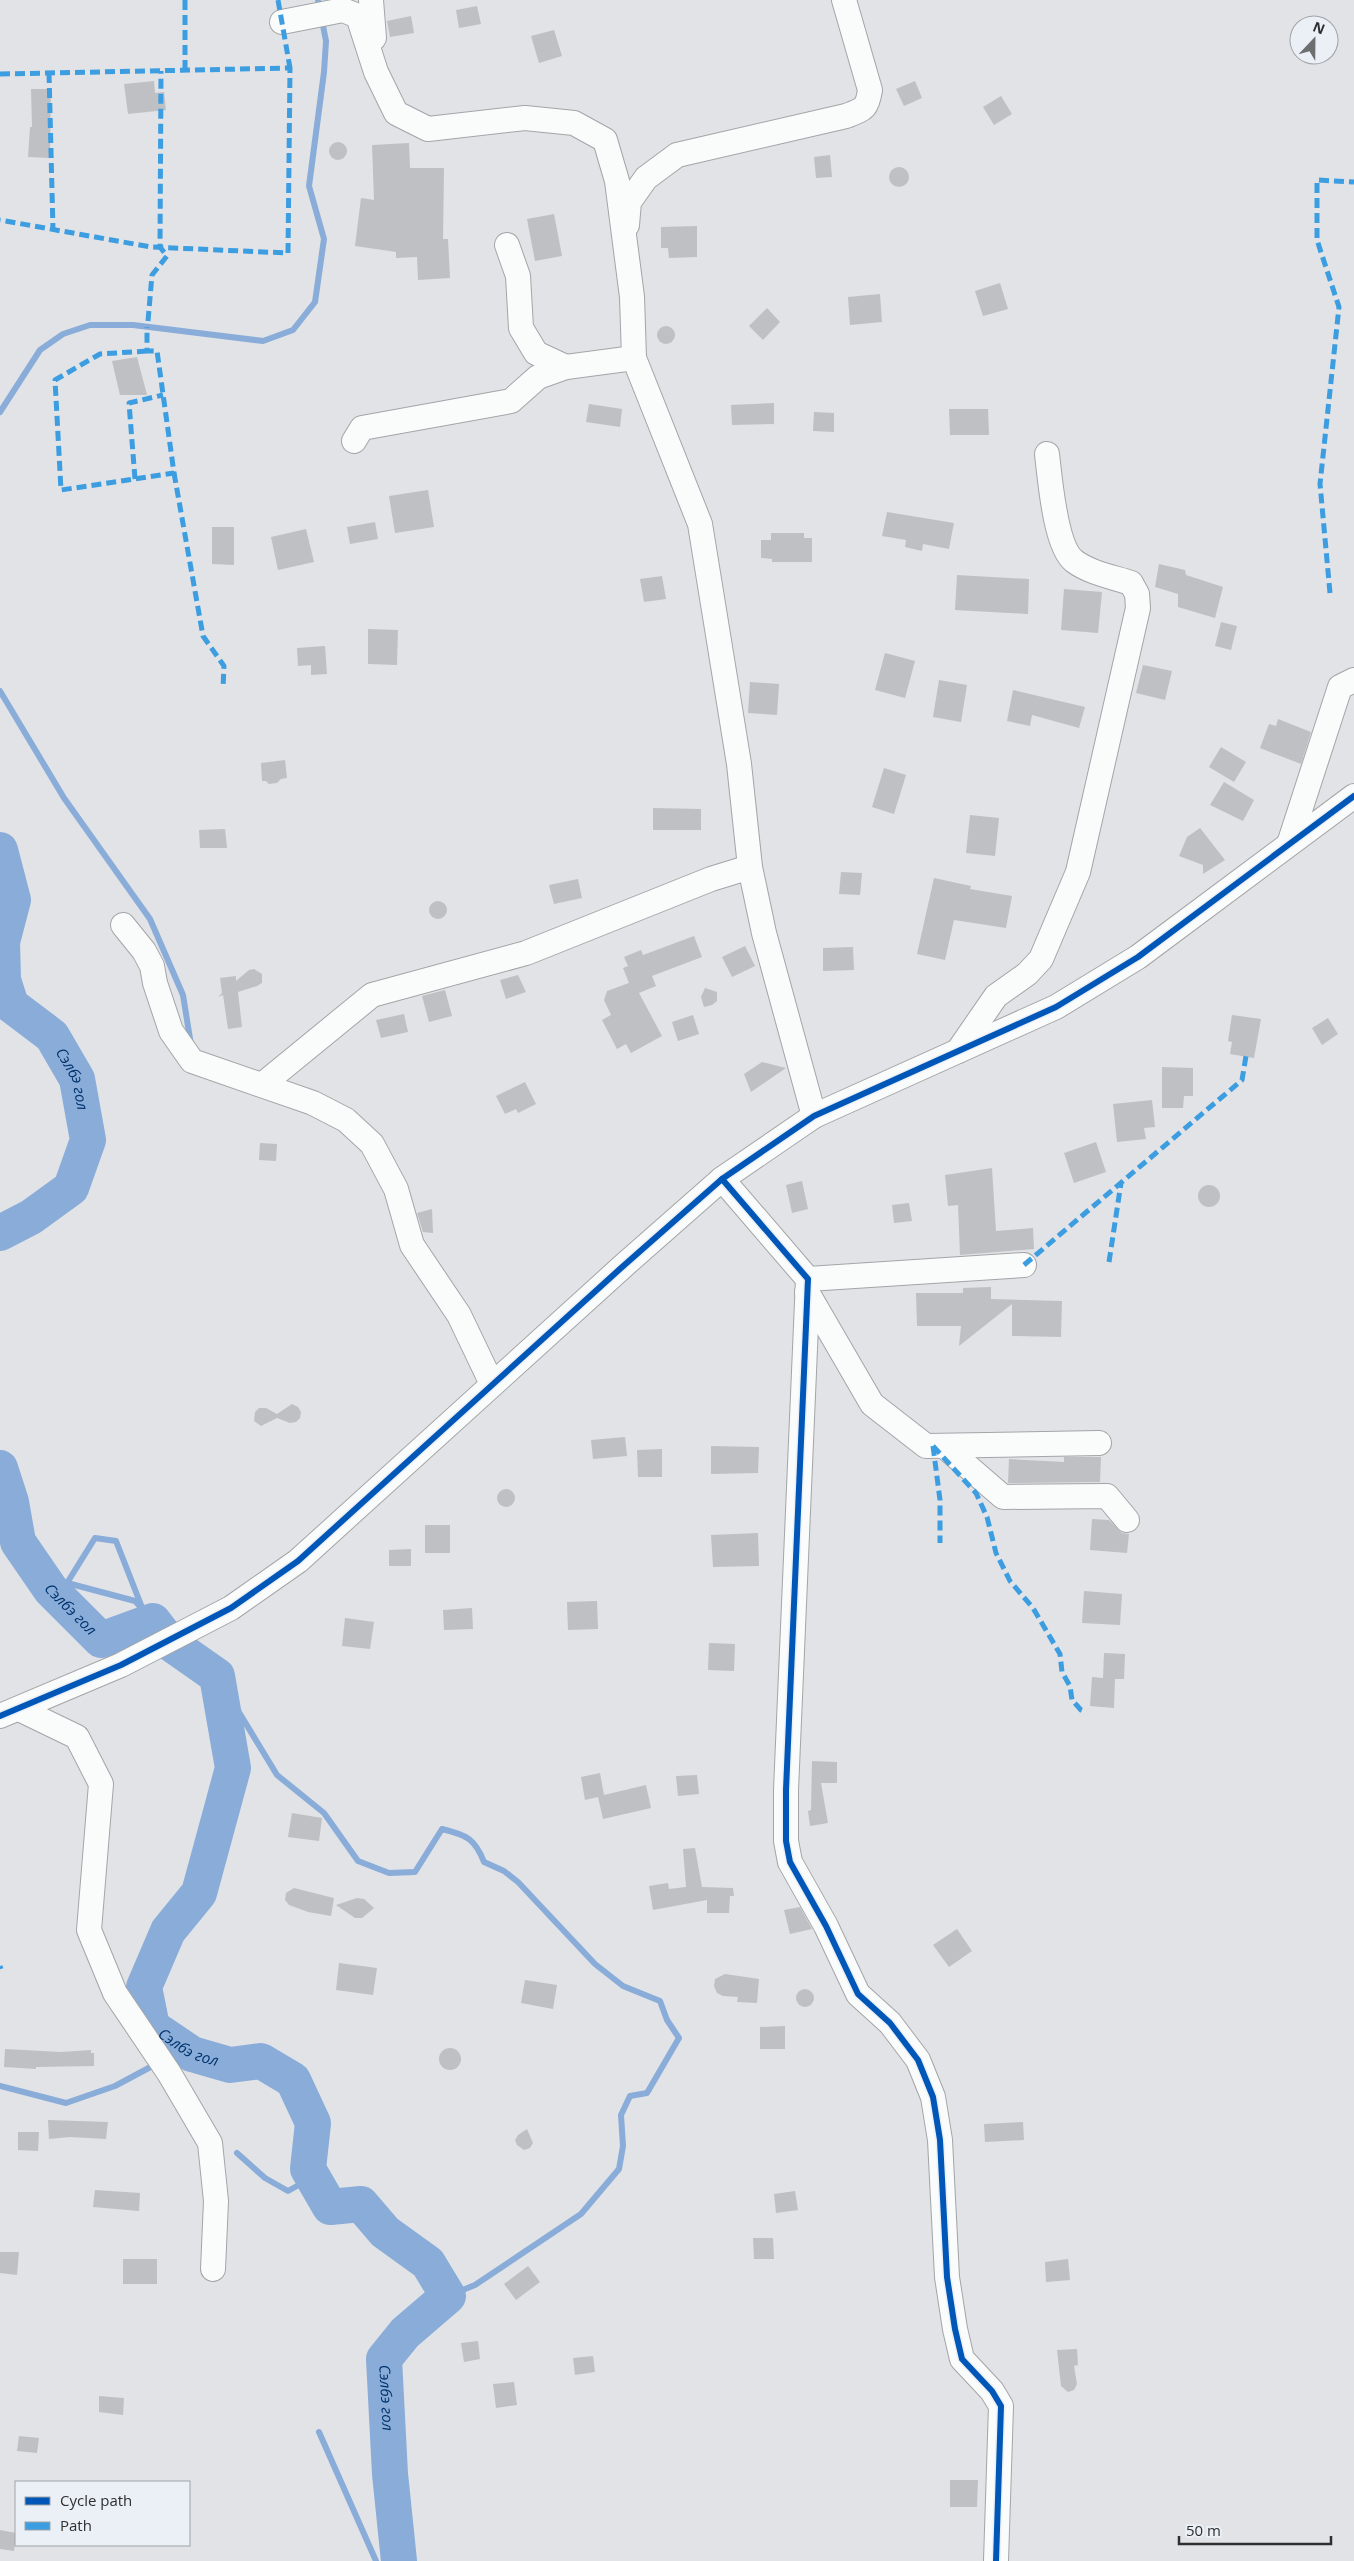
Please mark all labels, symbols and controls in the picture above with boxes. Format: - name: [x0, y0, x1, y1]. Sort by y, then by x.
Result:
- north arrow: [1289, 15, 1339, 65]
- text: N: [1310, 17, 1328, 38]
- water label: Сэлбэ гол: [52, 1044, 93, 1112]
- water label: Сэлбэ гол: [40, 1579, 102, 1639]
- water label: Сэлбэ гол: [155, 2023, 221, 2070]
- water label: Сэлбэ гол: [375, 2364, 399, 2431]
- legend: [15, 2481, 190, 2546]
- text: Cycle path: [60, 2490, 132, 2510]
- scale bar: [1179, 2514, 1332, 2546]
- text: Path: [60, 2515, 92, 2535]
- text: 50 m: [1186, 2520, 1221, 2540]

